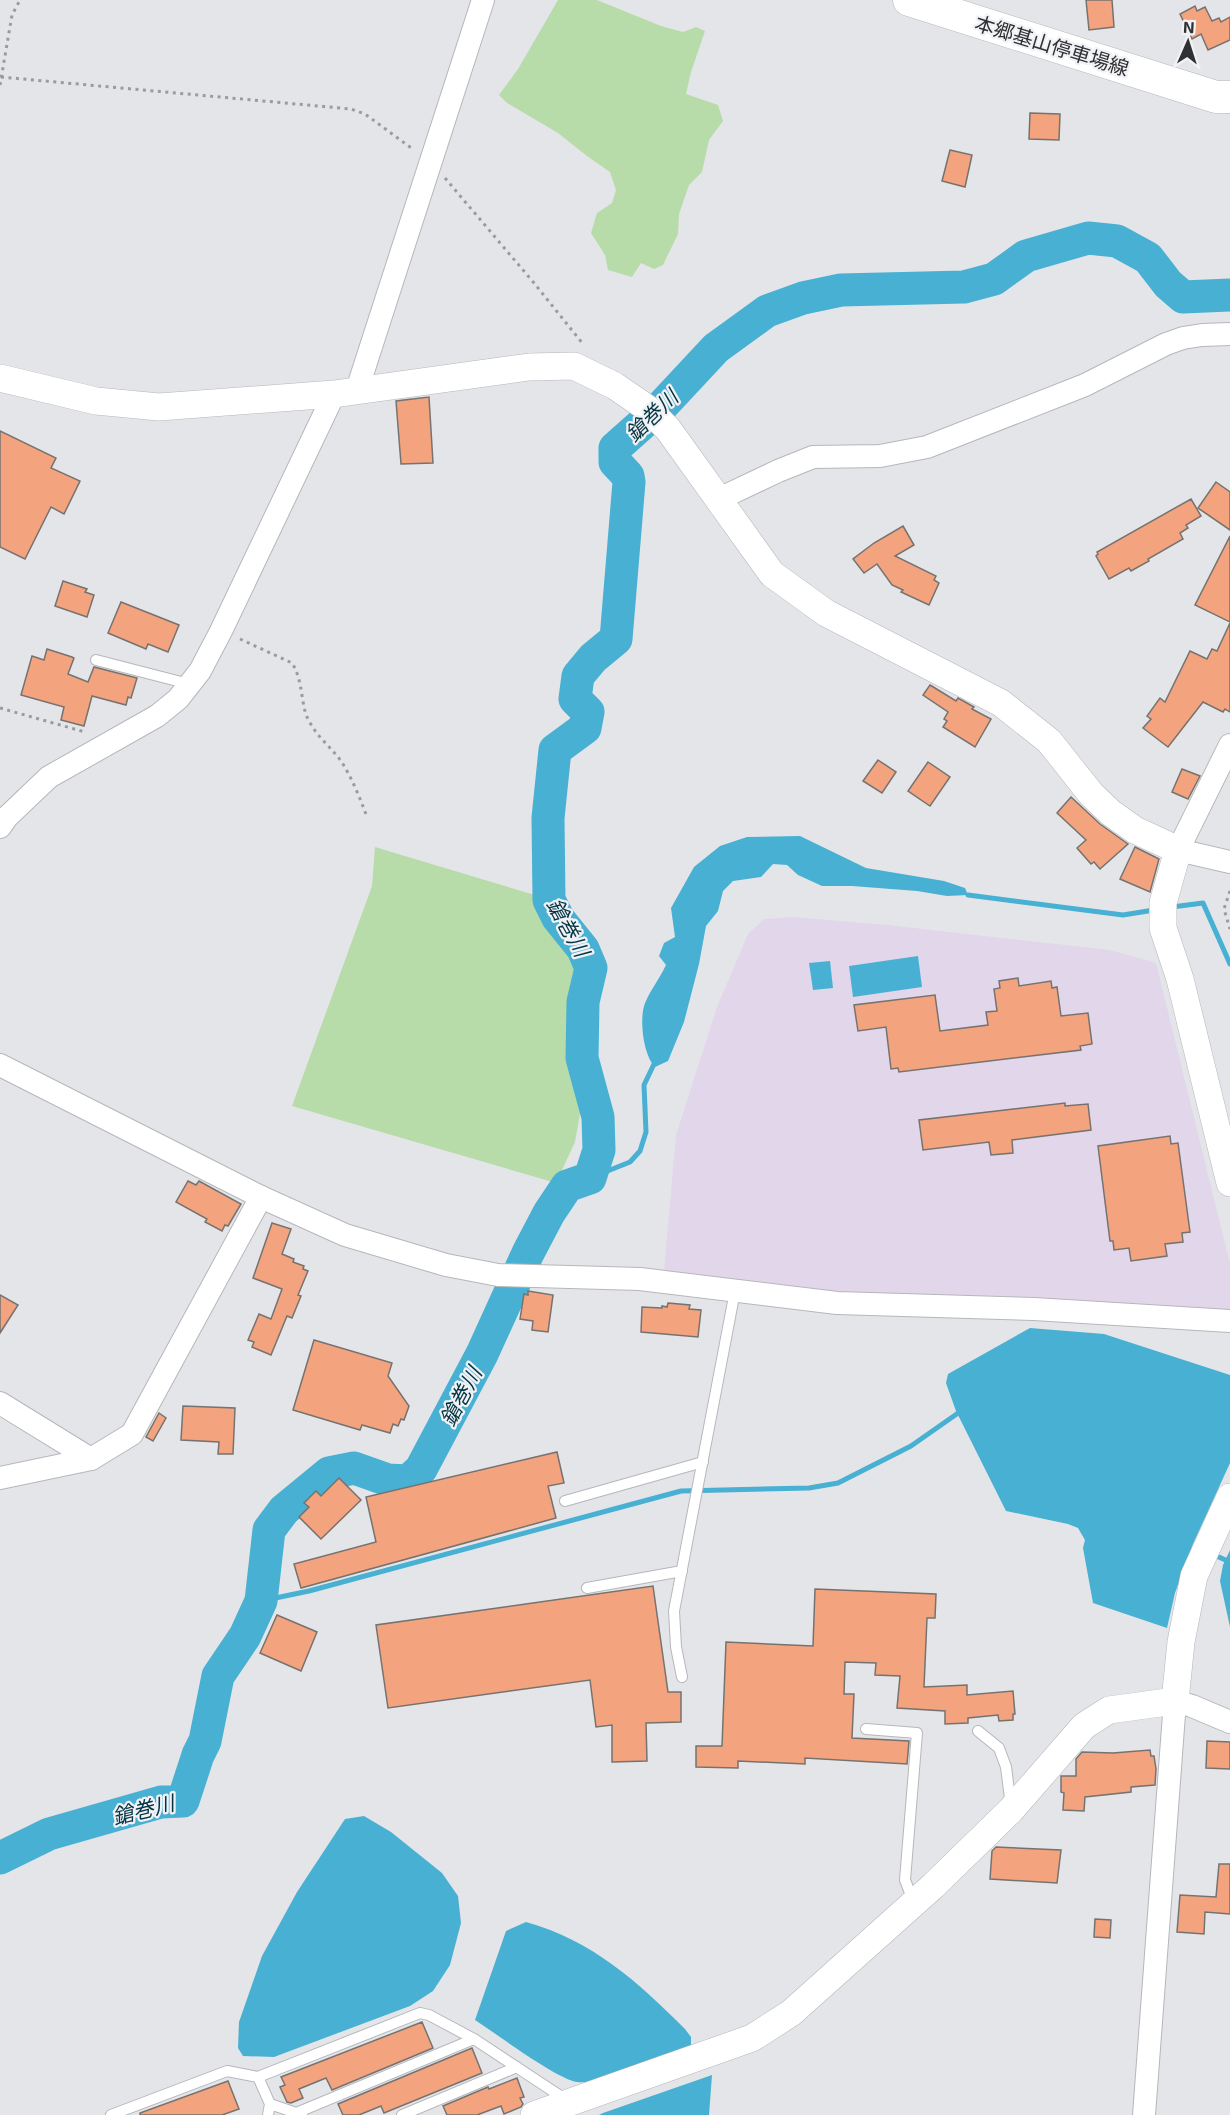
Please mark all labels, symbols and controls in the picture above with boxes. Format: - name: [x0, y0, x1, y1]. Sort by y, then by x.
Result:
- street label: 本郷基山停車場線: [972, 10, 1132, 80]
- north arrow: [1158, 12, 1218, 72]
- text: N: [1183, 17, 1195, 36]
- water label: 鎗巻川: [620, 383, 684, 446]
- water label: 鎗巻川: [543, 893, 596, 962]
- water label: 鎗巻川: [434, 1361, 487, 1430]
- water label: 鎗巻川: [109, 1789, 179, 1829]

